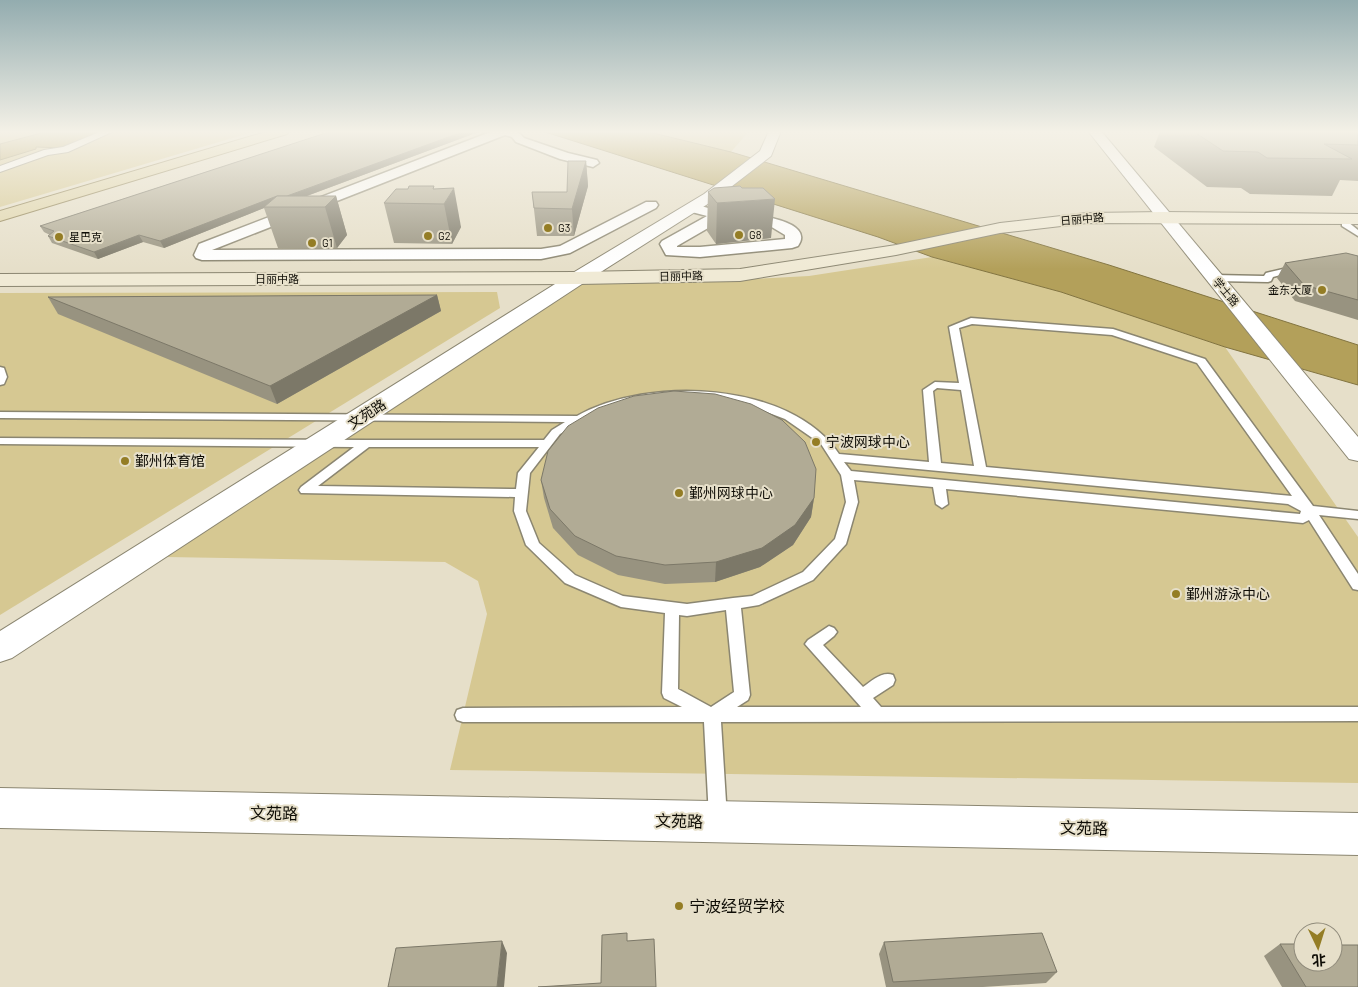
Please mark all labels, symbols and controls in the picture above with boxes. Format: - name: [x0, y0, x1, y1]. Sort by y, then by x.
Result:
- street label: 日丽中路: [1059, 210, 1104, 227]
- place label: G3: [558, 221, 570, 234]
- marker: G3: [542, 222, 554, 234]
- place label: G8: [749, 228, 762, 241]
- place label: G2: [438, 229, 451, 242]
- marker: G8: [733, 229, 745, 241]
- place label: 星巴克: [69, 230, 102, 243]
- marker: G2: [422, 230, 434, 242]
- marker: 星巴克: [53, 231, 65, 243]
- place label: G1: [322, 236, 333, 249]
- marker: G1: [306, 237, 318, 249]
- street label: 日丽中路: [659, 269, 703, 282]
- street label: 日丽中路: [255, 272, 299, 285]
- street label: 学士路: [1211, 275, 1242, 308]
- place label: 金东大厦: [1268, 283, 1312, 296]
- marker: 金东大厦: [1316, 284, 1328, 296]
- street label: 文苑路: [344, 395, 389, 432]
- place label: 宁波网球中心: [826, 433, 910, 450]
- marker: 宁波网球中心: [810, 436, 822, 448]
- place label: 鄞州体育馆: [135, 452, 205, 469]
- marker: 鄞州体育馆: [119, 455, 131, 467]
- place label: 鄞州网球中心: [689, 484, 773, 501]
- marker: 鄞州网球中心: [673, 487, 685, 499]
- place label: 鄞州游泳中心: [1186, 585, 1270, 602]
- marker: 鄞州游泳中心: [1170, 588, 1182, 600]
- street label: 文苑路: [250, 803, 298, 822]
- street label: 文苑路: [655, 811, 703, 830]
- street label: 文苑路: [1060, 818, 1108, 837]
- place label: 宁波经贸学校: [689, 896, 785, 915]
- marker: 宁波经贸学校: [673, 900, 685, 912]
- north arrow: [1293, 922, 1343, 972]
- text: 北: [1311, 951, 1327, 969]

